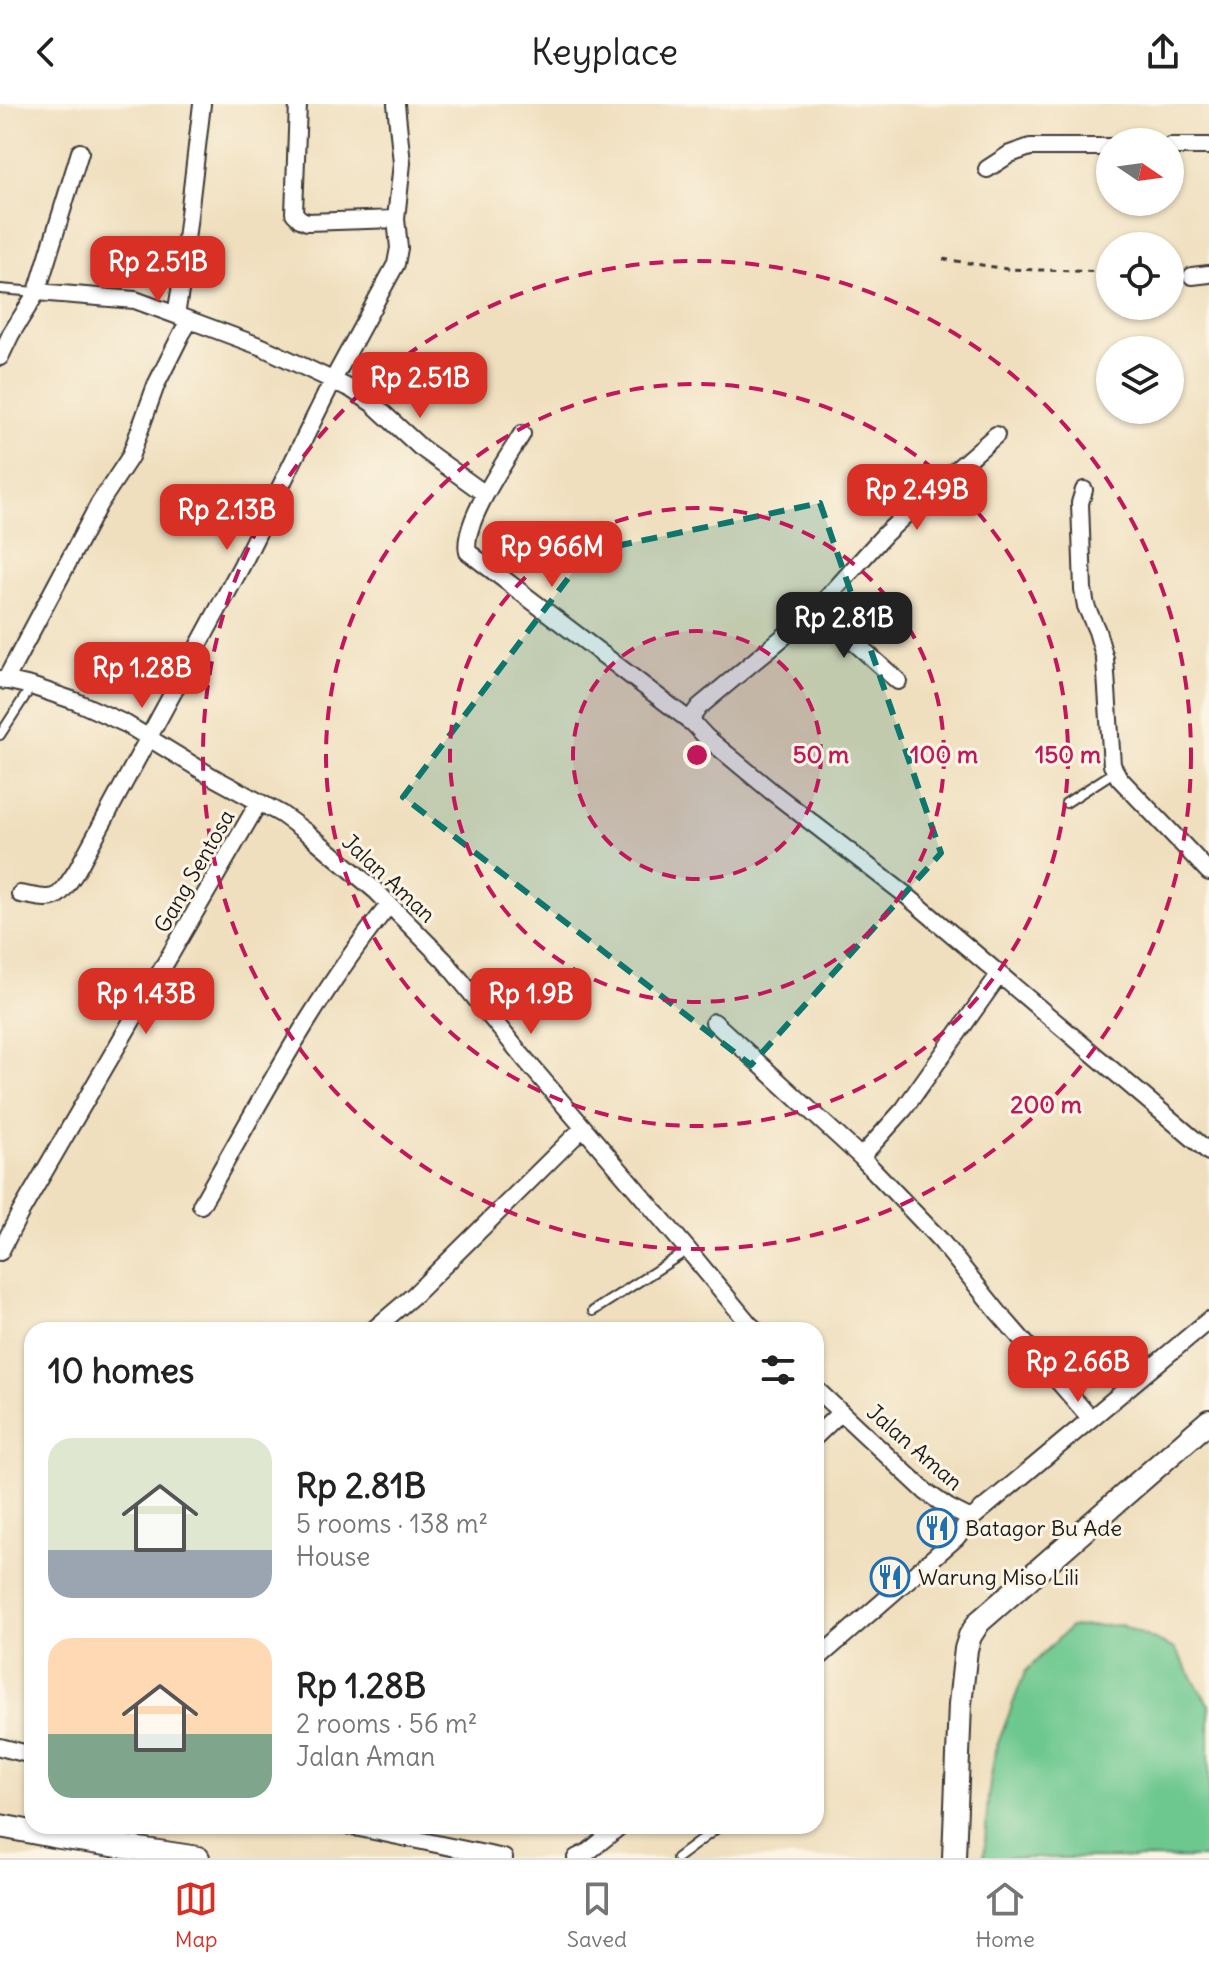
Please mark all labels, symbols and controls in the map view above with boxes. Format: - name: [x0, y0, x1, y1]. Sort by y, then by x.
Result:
- icon: back: [24, 30, 68, 74]
- text: Keyplace: [531, 30, 678, 75]
- icon: share: [1141, 30, 1185, 74]
- north arrow: [1096, 128, 1184, 216]
- map controls: [1096, 128, 1184, 424]
- button: locate: [1096, 232, 1184, 320]
- pin: Rp 2.51B: [75, 236, 241, 304]
- text: Rp 2.51B: [108, 245, 208, 278]
- button: layers: [1096, 336, 1184, 424]
- pin: Rp 2.51B: [337, 352, 503, 420]
- text: Rp 2.51B: [370, 361, 470, 394]
- pin: Rp 2.49B: [834, 464, 1000, 532]
- text: Rp 2.49B: [865, 473, 969, 506]
- pin: Rp 2.13B: [144, 484, 310, 552]
- text: Rp 2.13B: [178, 493, 276, 526]
- pin: Rp 966M: [478, 521, 626, 589]
- text: Rp 966M: [500, 530, 604, 563]
- pin: Rp 2.81B: [761, 592, 927, 660]
- text: Rp 2.81B: [794, 601, 894, 634]
- pin: Rp 1.28B: [59, 642, 225, 710]
- text: Rp 1.28B: [92, 651, 192, 684]
- text: 50 m: [793, 739, 849, 769]
- text: 100 m: [910, 739, 978, 769]
- text: 150 m: [1035, 739, 1101, 769]
- centre of rings: [683, 741, 711, 769]
- street label: Gang Sentosa: [147, 804, 241, 938]
- street label: Jalan Aman: [336, 828, 442, 928]
- pin: Rp 1.43B: [63, 968, 229, 1036]
- pin: Rp 1.9B: [457, 968, 605, 1036]
- text: Rp 1.43B: [96, 977, 196, 1010]
- text: Rp 1.9B: [488, 977, 574, 1010]
- text: 200 m: [1010, 1089, 1082, 1119]
- pin: Rp 2.66B: [995, 1336, 1161, 1404]
- text: Rp 2.66B: [1026, 1345, 1130, 1378]
- icon: filters: [756, 1348, 800, 1392]
- text: 10 homes: [48, 1349, 194, 1392]
- street label: Jalan Aman: [861, 1398, 969, 1496]
- text: Rp 2.81B: [296, 1464, 426, 1507]
- icon: home: [112, 1470, 208, 1566]
- text: 5 rooms · 138 m²: [296, 1507, 488, 1540]
- restaurant icon: Batagor Bu Ade: [916, 1507, 958, 1549]
- place label: Batagor Bu Ade: [965, 1514, 1122, 1542]
- text: House: [296, 1540, 370, 1573]
- restaurant icon: Warung Miso Lili: [869, 1556, 911, 1598]
- place label: Warung Miso Lili: [918, 1563, 1079, 1591]
- text: Rp 1.28B: [296, 1664, 426, 1707]
- icon: home: [112, 1670, 208, 1766]
- text: 2 rooms · 56 m²: [296, 1707, 477, 1740]
- text: Jalan Aman: [296, 1740, 435, 1773]
- tab: Map: [174, 1877, 218, 1953]
- tab: Saved: [567, 1877, 627, 1953]
- tab: Home: [975, 1877, 1035, 1953]

